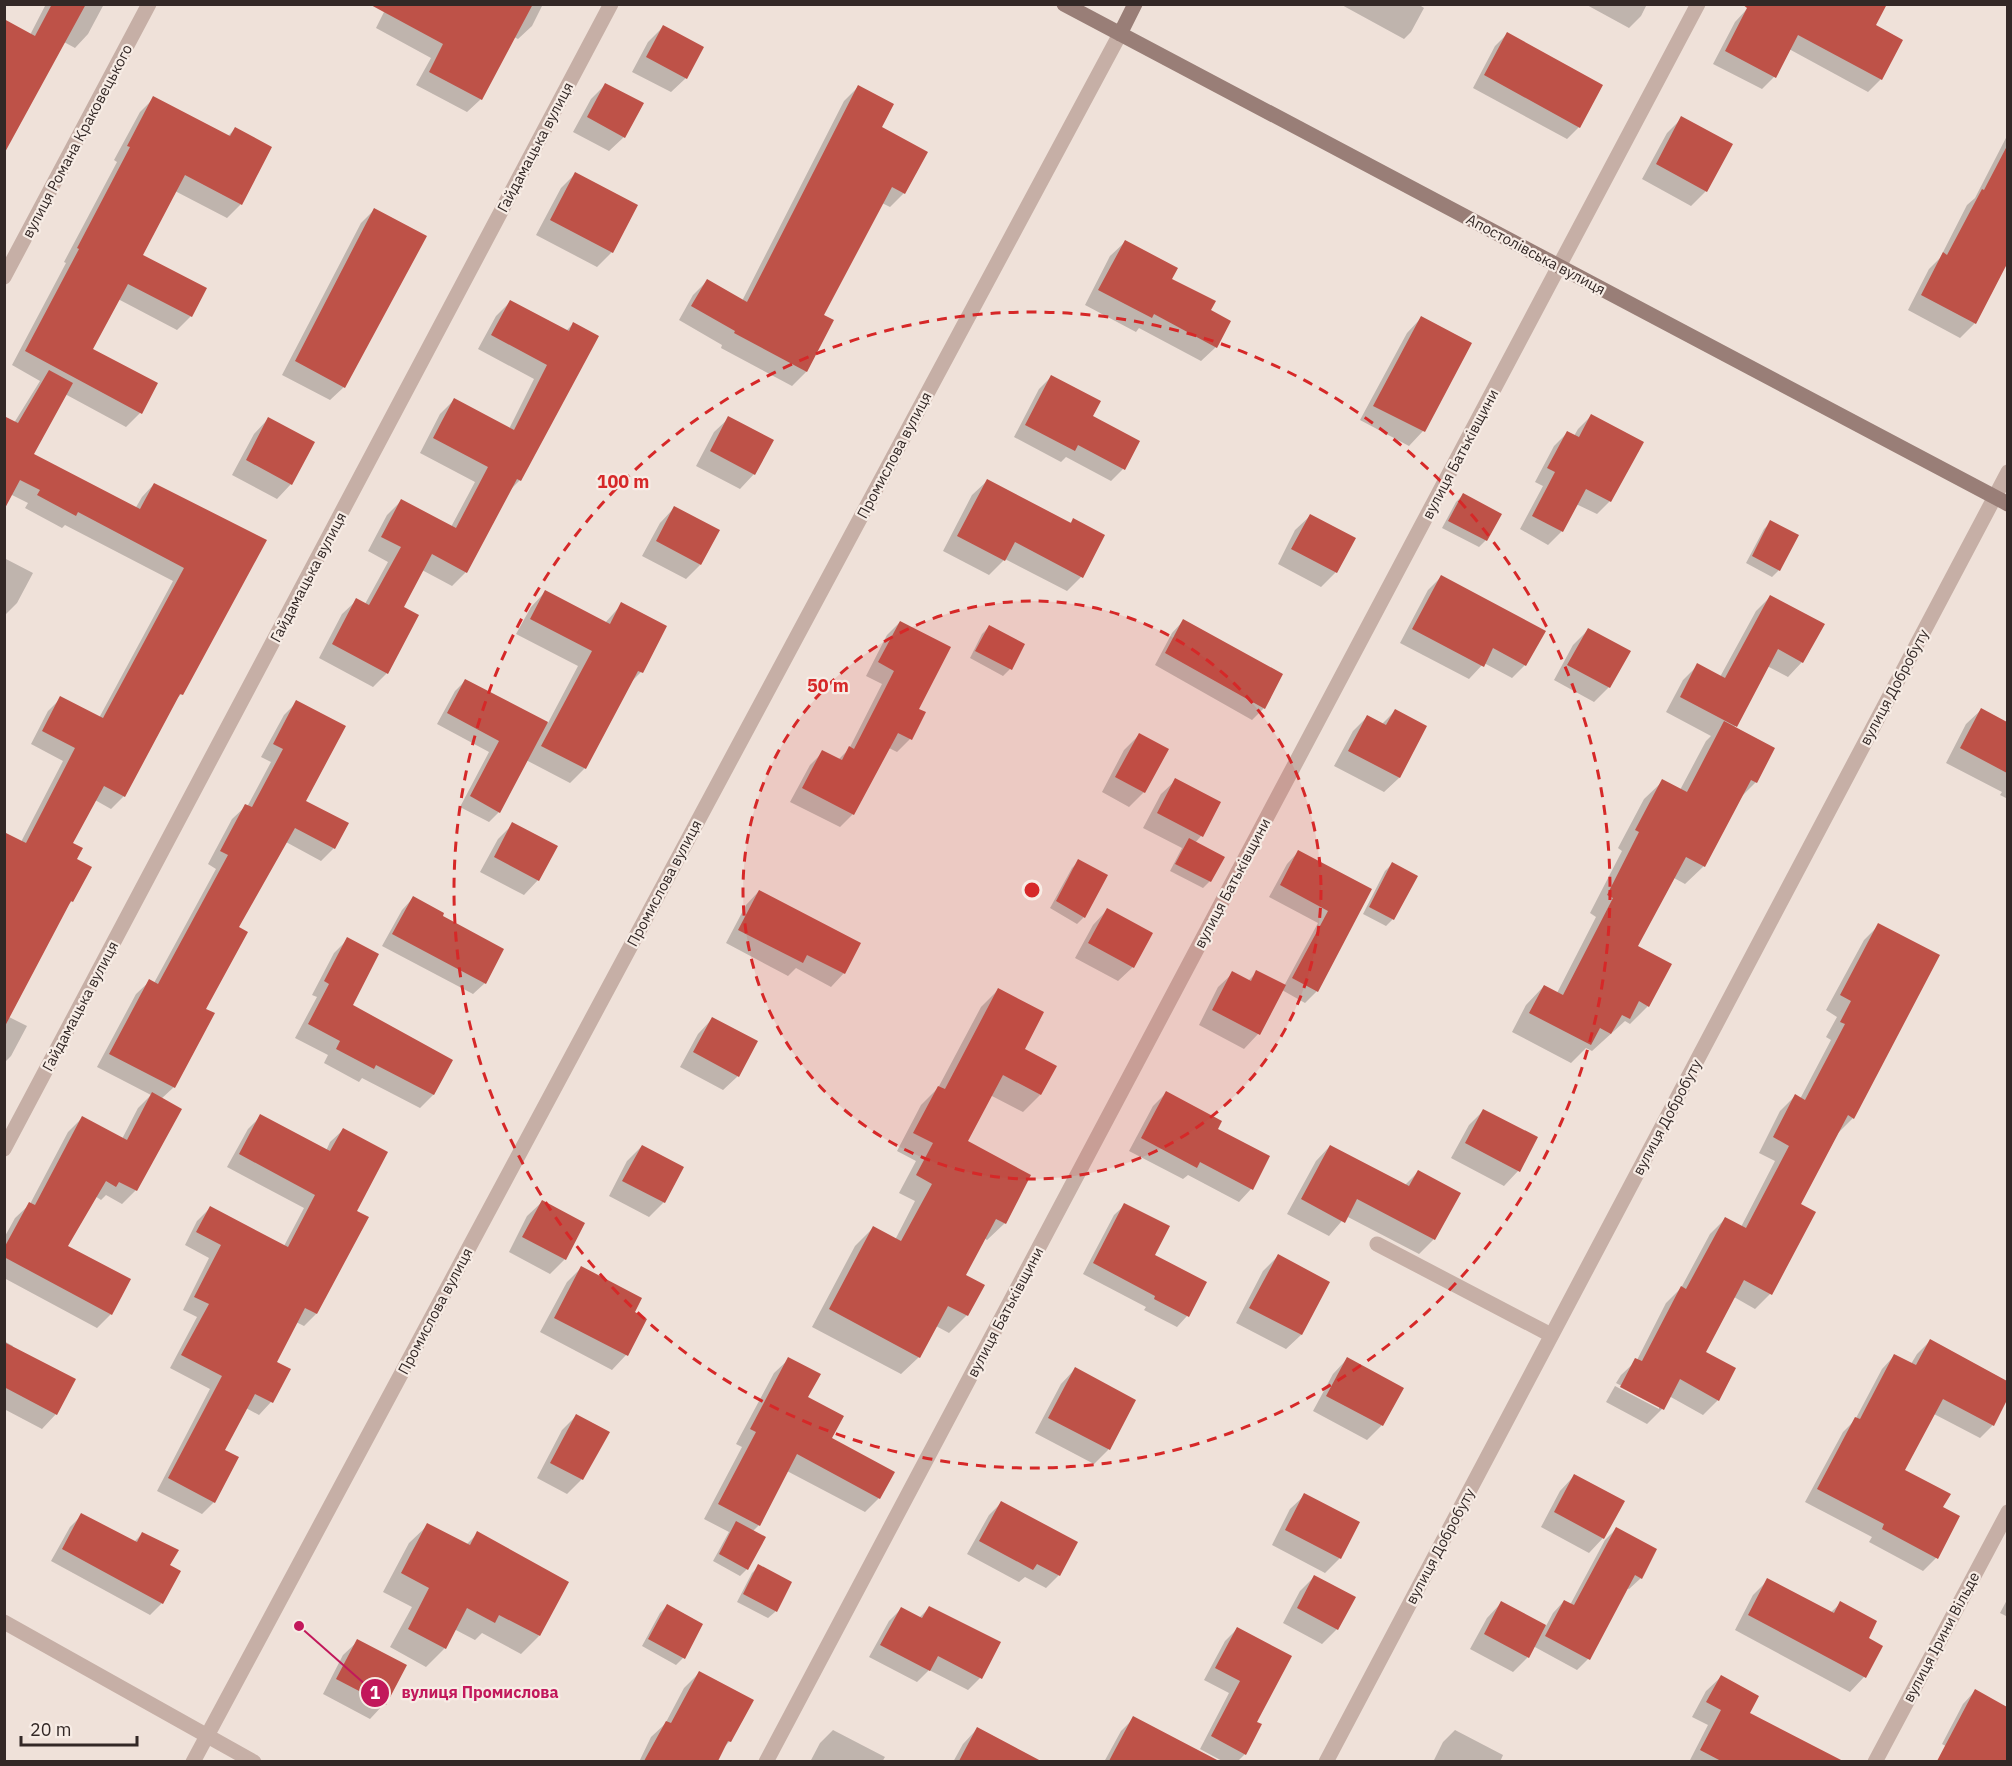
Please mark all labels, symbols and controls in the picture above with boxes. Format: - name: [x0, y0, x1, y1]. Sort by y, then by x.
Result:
- street label: вулиця Романа Краковецького: [18, 41, 136, 241]
- street label: Гайдамацька вулиця: [493, 79, 577, 215]
- street label: Апостолівська вулиця: [1463, 209, 1609, 299]
- street label: вулиця Батьківщини: [1418, 386, 1502, 522]
- street label: Промислова вулиця: [853, 388, 935, 522]
- text: 100 m: [597, 470, 649, 493]
- street label: Гайдамацька вулиця: [266, 509, 350, 645]
- street label: вулиця Добробуту: [1855, 625, 1933, 748]
- text: 50 m: [807, 674, 849, 697]
- street label: вулиця Батьківщини: [1190, 815, 1274, 951]
- street label: Промислова вулиця: [623, 816, 705, 950]
- centre of rings: [1022, 880, 1042, 900]
- street label: Гайдамацька вулиця: [38, 938, 122, 1074]
- street label: вулиця Добробуту: [1628, 1055, 1706, 1178]
- street label: Промислова вулиця: [394, 1244, 476, 1378]
- street label: вулиця Батьківщини: [963, 1244, 1047, 1380]
- street label: вулиця Добробуту: [1401, 1484, 1479, 1607]
- street label: вулиця Ірини Вільде: [1899, 1568, 1983, 1706]
- callout: вулиця Промислова: [360, 1676, 571, 1710]
- text: 1: [370, 1681, 381, 1704]
- text: вулиця Промислова: [401, 1682, 559, 1702]
- scale bar: [21, 1709, 136, 1747]
- text: 20 m: [30, 1718, 72, 1741]

